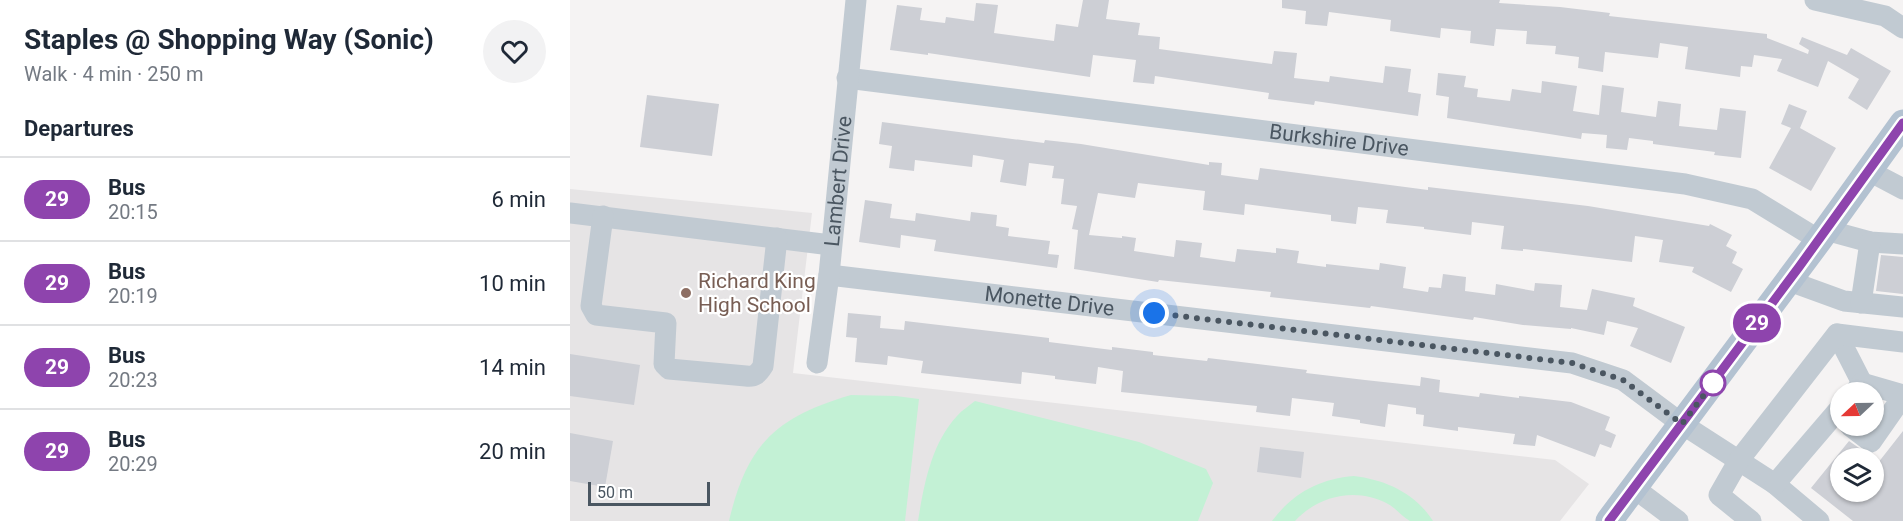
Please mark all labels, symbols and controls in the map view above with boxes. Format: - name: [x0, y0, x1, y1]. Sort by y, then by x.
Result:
- button: heart: [483, 20, 546, 83]
- text: Staples @ Shopping Way (Sonic): [24, 23, 434, 56]
- text: Walk · 4 min · 250 m: [24, 62, 203, 86]
- street label: Lambert Drive: [820, 115, 857, 248]
- text: Departures: [24, 116, 134, 141]
- street label: Burkshire Drive: [1268, 120, 1410, 161]
- text: Bus: [108, 175, 146, 200]
- text: 29: [45, 187, 69, 211]
- text: 6 min: [491, 187, 546, 212]
- text: 20:15: [108, 200, 158, 224]
- text: Bus: [108, 259, 146, 284]
- place label: Richard King High School: [698, 269, 816, 317]
- text: 29: [45, 271, 69, 295]
- text: 10 min: [479, 271, 546, 296]
- street label: Monette Drive: [983, 282, 1116, 321]
- text: 20:19: [108, 284, 158, 308]
- marker: Richard King High School: [679, 286, 693, 300]
- your location: [1139, 298, 1169, 328]
- line badge: 29: [1730, 304, 1784, 342]
- text: 29: [1745, 311, 1769, 335]
- text: Bus: [108, 343, 146, 368]
- text: 29: [45, 355, 69, 379]
- text: 14 min: [479, 355, 546, 380]
- text: 20:23: [108, 368, 158, 392]
- unlabelled marker: [1700, 370, 1726, 396]
- north arrow: [1830, 382, 1884, 436]
- map controls: [1830, 382, 1884, 502]
- text: Bus: [108, 427, 146, 452]
- text: 29: [45, 439, 69, 463]
- text: 20 min: [479, 439, 546, 464]
- button: layers: [1830, 448, 1884, 502]
- text: 20:29: [108, 452, 158, 476]
- scale bar: [588, 479, 710, 506]
- text: 50 m: [597, 483, 633, 502]

